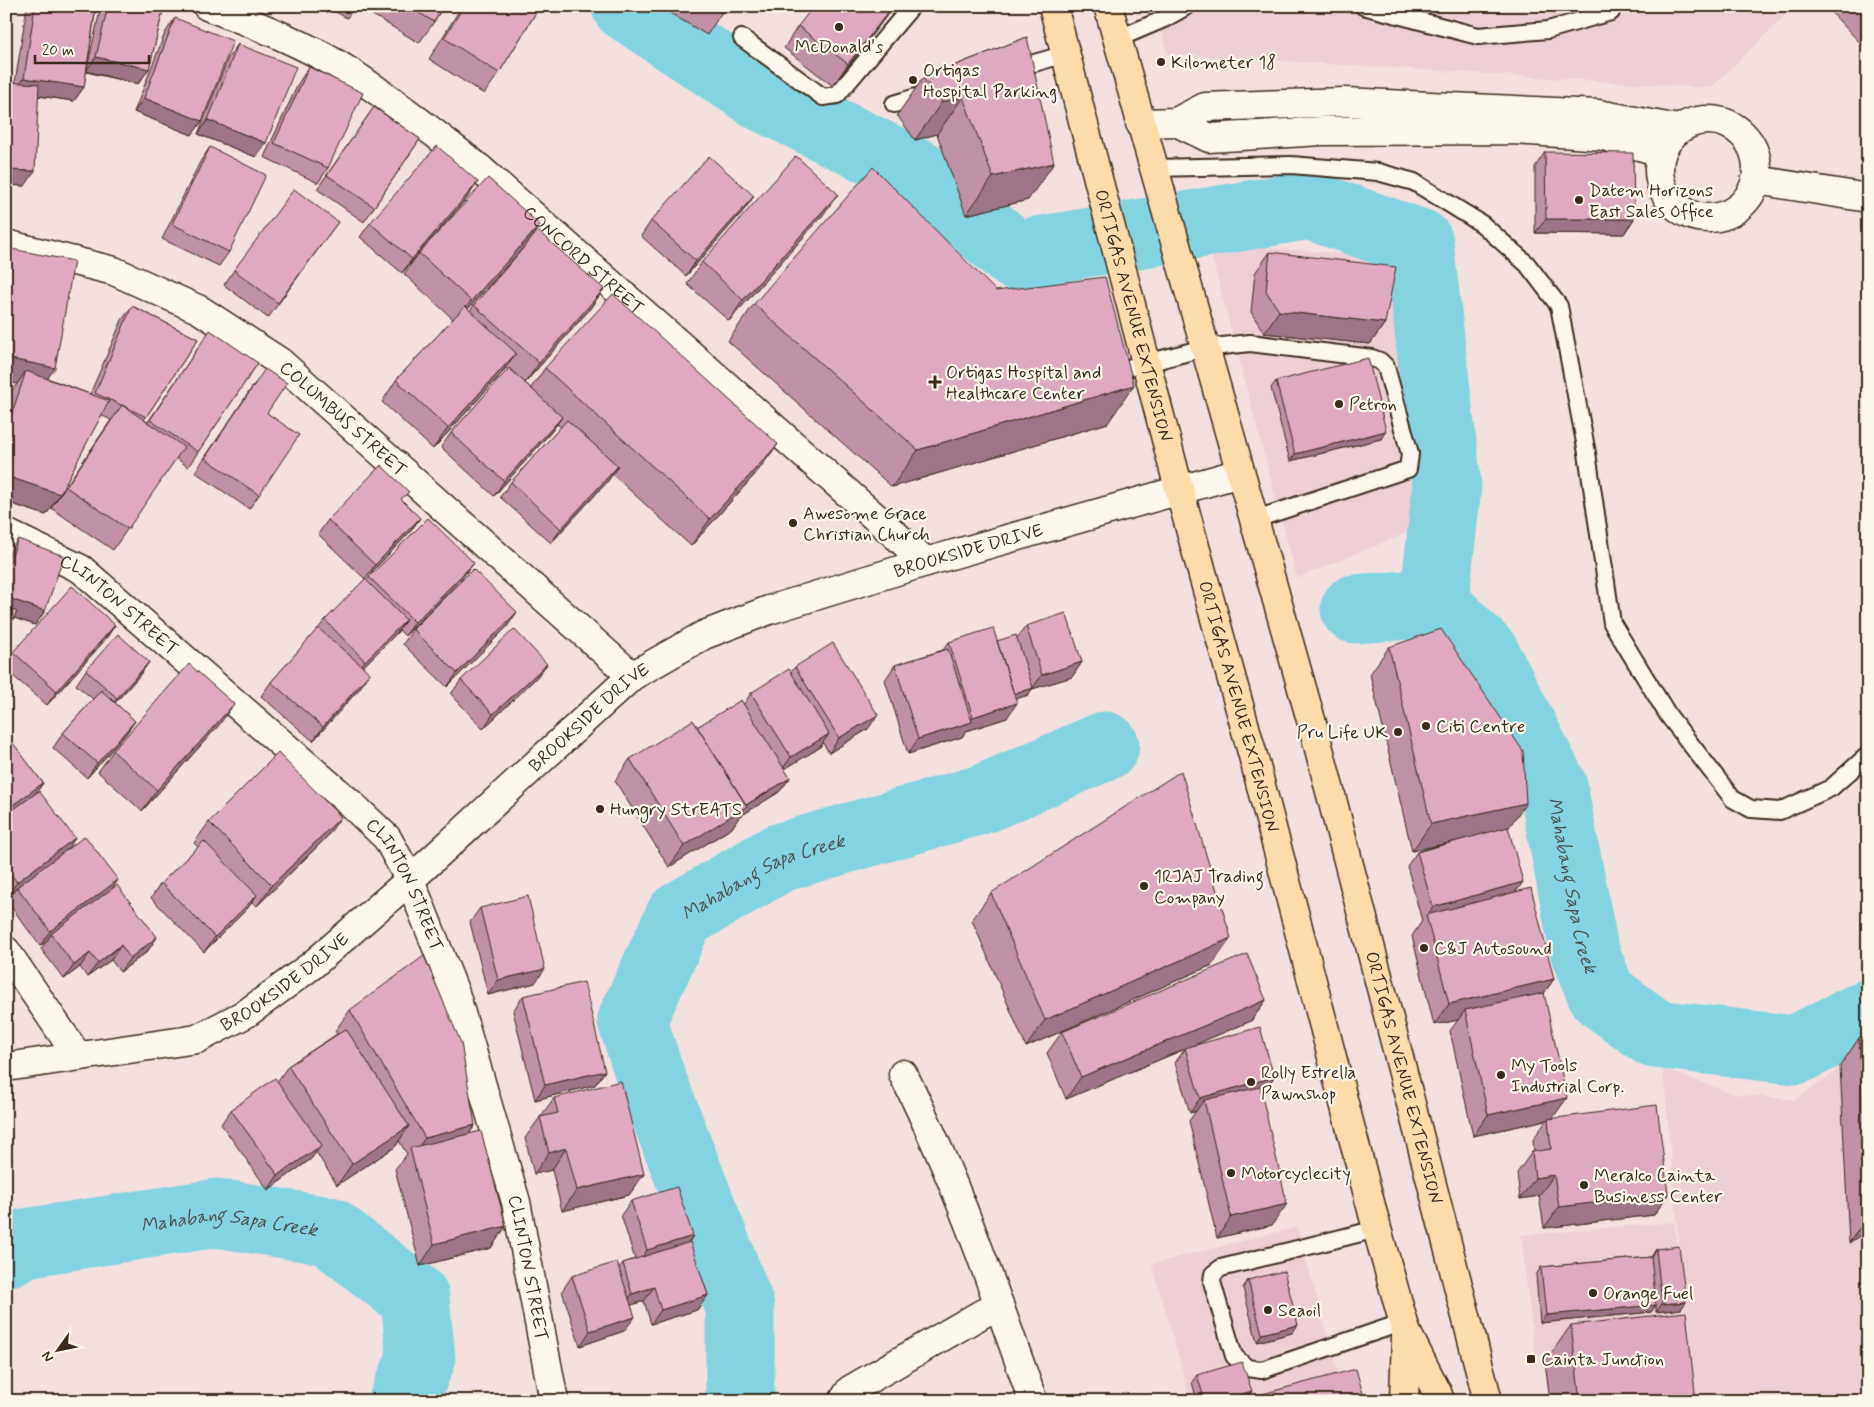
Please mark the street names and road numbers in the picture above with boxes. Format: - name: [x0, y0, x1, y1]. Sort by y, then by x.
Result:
- street label: ORTIGAS AVENUE EXTENSION: [1088, 187, 1177, 445]
- street label: CONCORD STREET: [517, 201, 649, 321]
- street label: COLUMBUS STREET: [274, 356, 411, 482]
- street label: BROOKSIDE DRIVE: [891, 518, 1046, 584]
- street label: CLINTON STREET: [55, 550, 183, 661]
- street label: ORTIGAS AVENUE EXTENSION: [1192, 578, 1284, 836]
- street label: BROOKSIDE DRIVE: [524, 658, 654, 778]
- street label: CLINTON STREET: [360, 813, 448, 955]
- street label: BROOKSIDE DRIVE: [217, 927, 355, 1038]
- street label: ORTIGAS AVENUE EXTENSION: [1359, 949, 1448, 1207]
- street label: CLINTON STREET: [502, 1192, 553, 1343]

